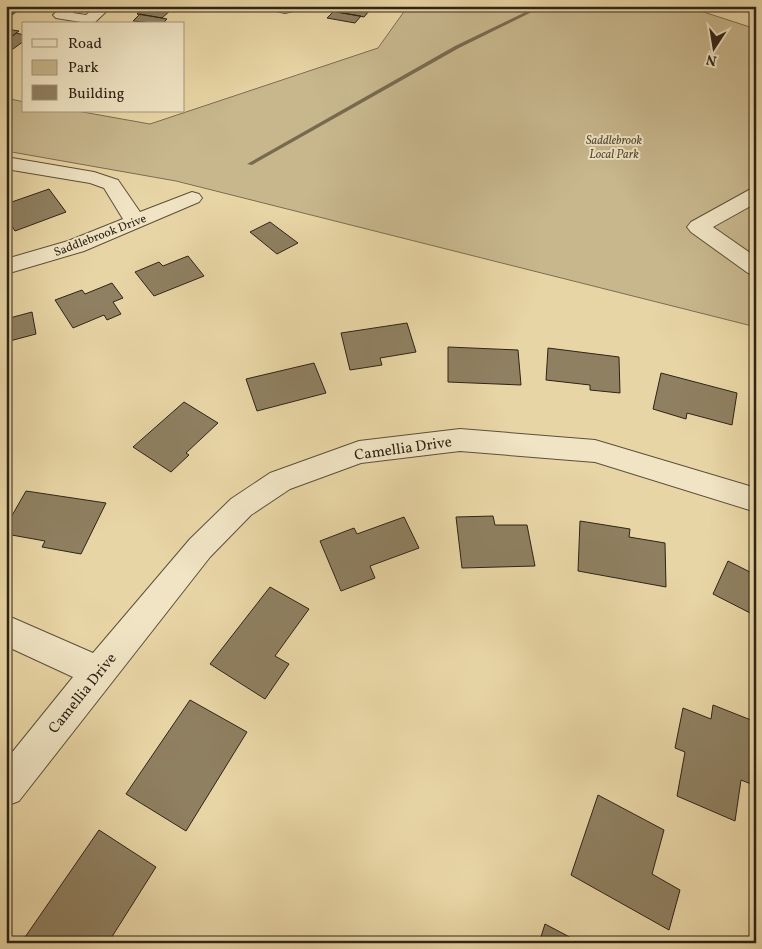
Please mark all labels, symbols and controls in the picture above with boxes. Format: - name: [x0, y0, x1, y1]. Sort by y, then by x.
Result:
- legend: [22, 22, 185, 112]
- north arrow: [690, 22, 740, 72]
- text: Road: [68, 34, 102, 55]
- text: N: [705, 49, 719, 70]
- text: Park: [68, 58, 99, 79]
- text: Building: [68, 84, 125, 105]
- park label: Saddlebrook Local Park: [586, 133, 642, 163]
- street label: Saddlebrook Drive: [52, 211, 149, 261]
- street label: Camellia Drive: [353, 432, 453, 467]
- street label: Camellia Drive: [44, 649, 122, 739]

